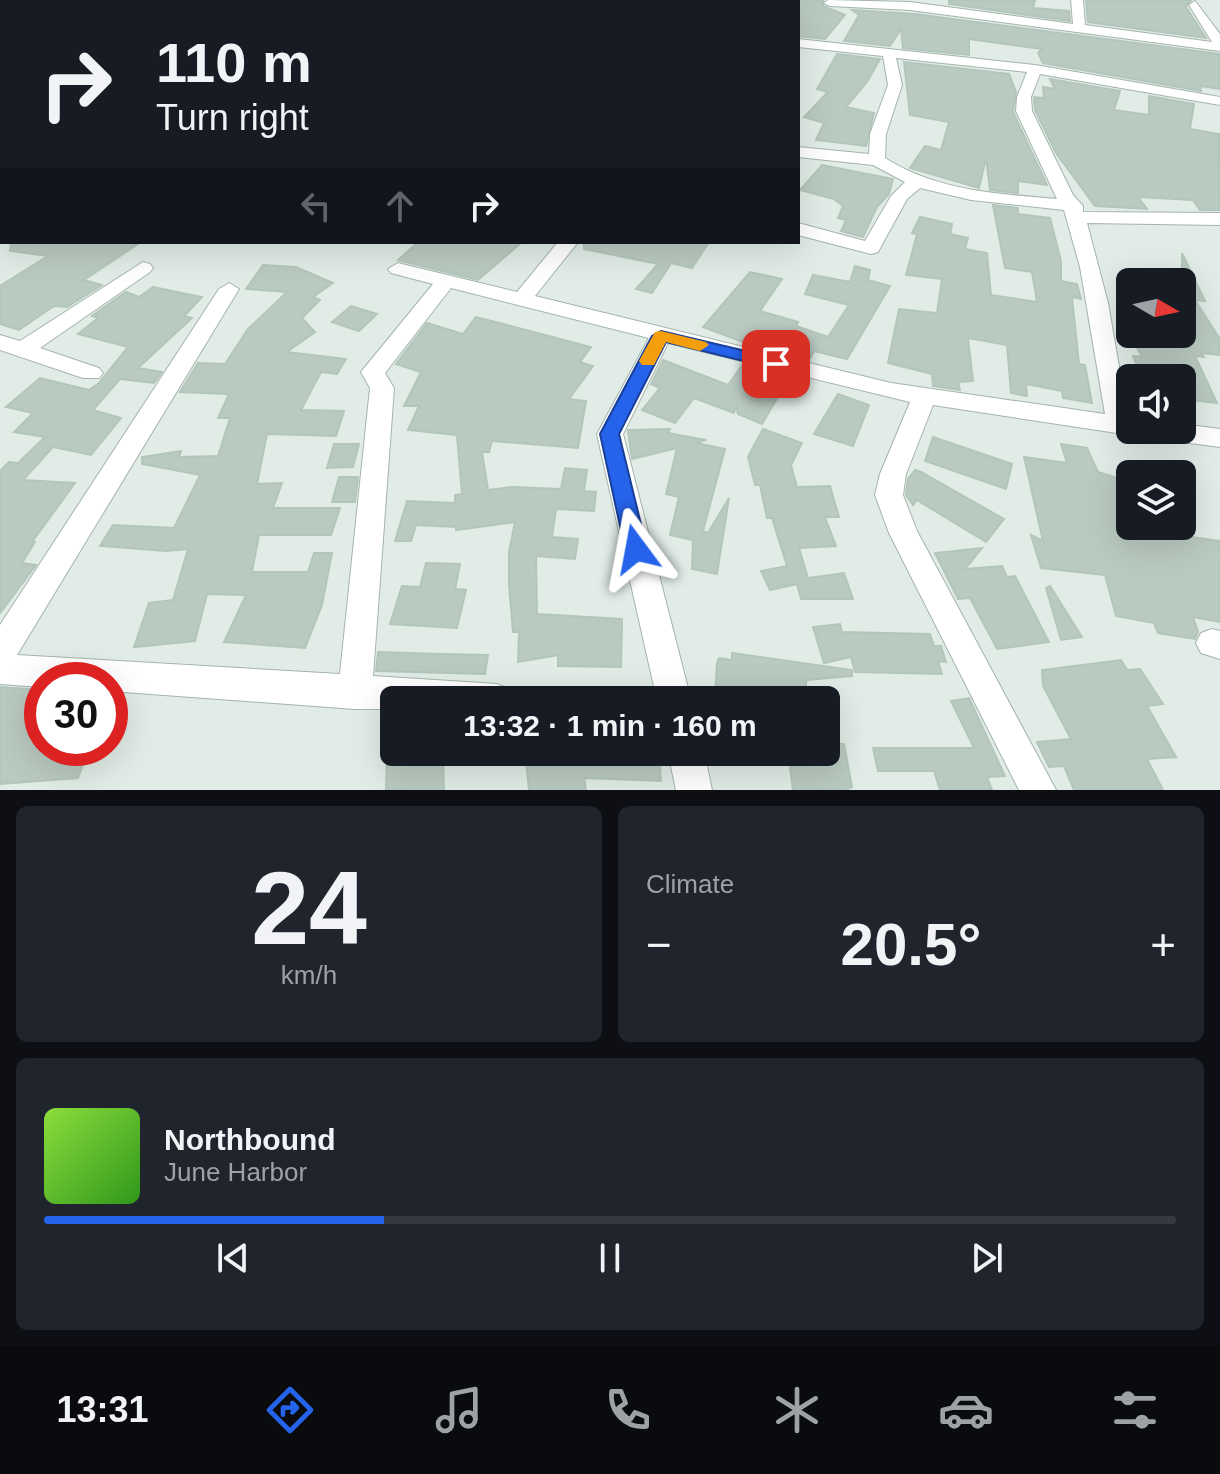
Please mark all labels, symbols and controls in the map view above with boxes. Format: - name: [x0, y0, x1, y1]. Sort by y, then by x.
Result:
- text: 110 m: [156, 31, 312, 94]
- icon: right: [24, 32, 128, 136]
- text: Turn right: [156, 97, 309, 138]
- icon: left: [294, 184, 338, 228]
- icon: ahead: [378, 184, 422, 228]
- icon: right: [462, 184, 506, 228]
- north arrow: [1116, 268, 1196, 348]
- map controls: [1116, 268, 1196, 540]
- pin: [742, 330, 810, 398]
- icon: arrive: [754, 342, 798, 386]
- button: sound: [1116, 364, 1196, 444]
- button: layers: [1116, 460, 1196, 540]
- position arrow: [594, 507, 678, 591]
- speed limit sign: 30: [24, 662, 128, 766]
- text: 13:32 · 1 min · 160 m: [463, 709, 757, 742]
- text: 24: [251, 850, 367, 966]
- text: Climate: [646, 869, 734, 899]
- text: 20.5°: [841, 911, 981, 978]
- text: −: [646, 920, 672, 969]
- text: +: [1150, 920, 1176, 969]
- text: km/h: [281, 960, 337, 990]
- text: Northbound: [164, 1123, 336, 1156]
- text: June Harbor: [164, 1157, 307, 1187]
- icon: previous: [211, 1236, 255, 1280]
- icon: pause: [588, 1236, 632, 1280]
- icon: next: [965, 1236, 1009, 1280]
- icon: directions: [262, 1382, 318, 1438]
- icon: music: [431, 1382, 487, 1438]
- icon: phone: [600, 1382, 656, 1438]
- icon: climate: [769, 1382, 825, 1438]
- icon: car: [938, 1382, 994, 1438]
- icon: filters: [1107, 1382, 1163, 1438]
- text: 13:31: [57, 1389, 149, 1430]

